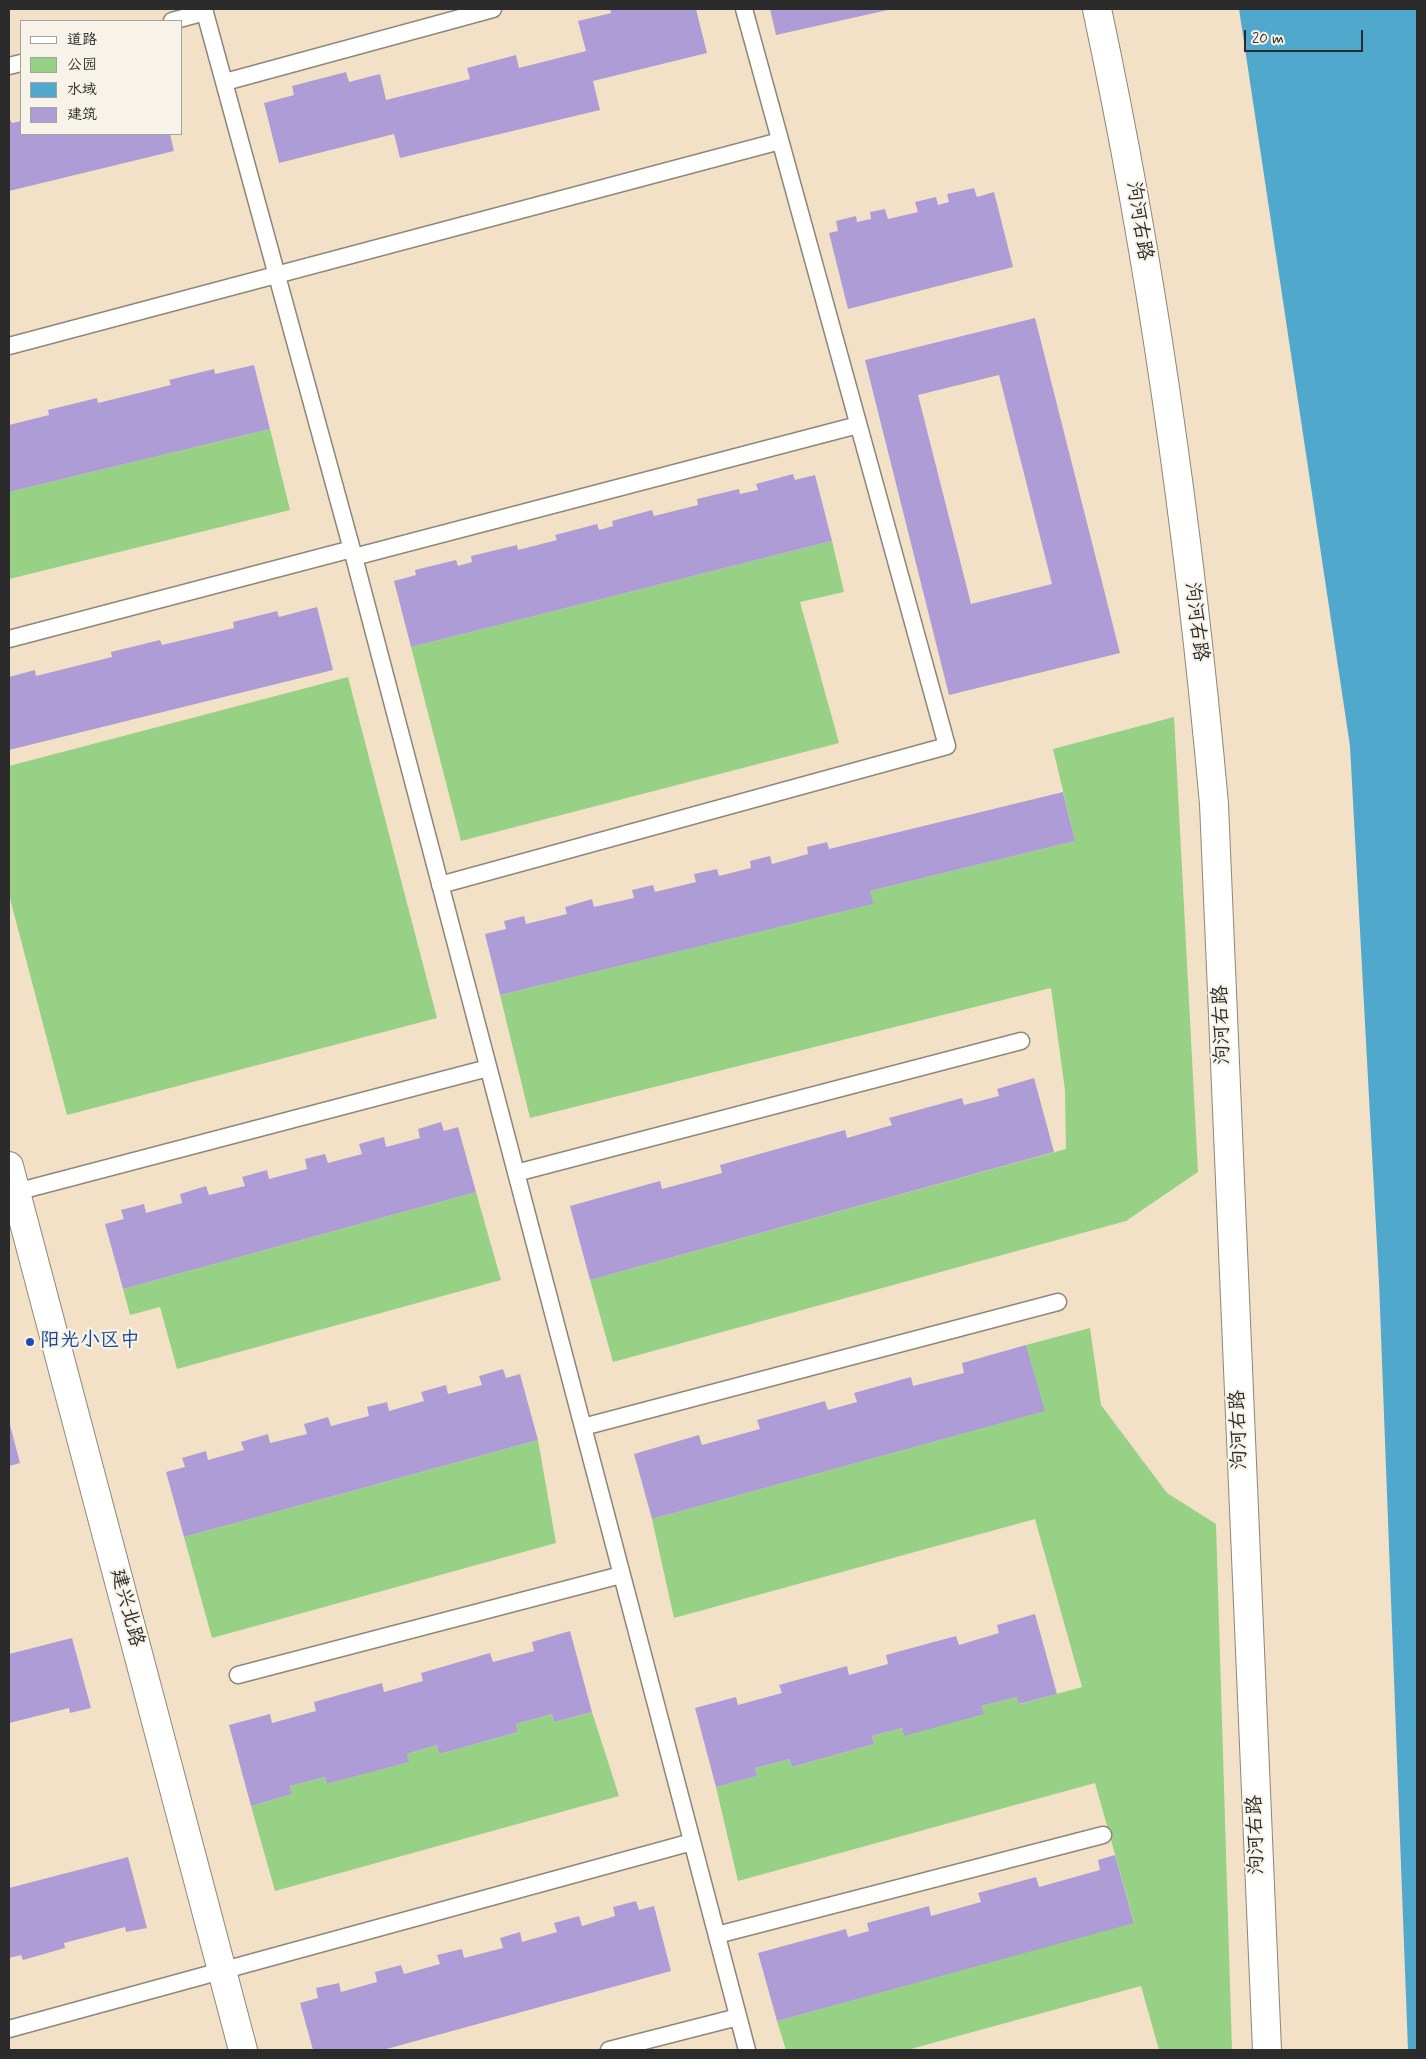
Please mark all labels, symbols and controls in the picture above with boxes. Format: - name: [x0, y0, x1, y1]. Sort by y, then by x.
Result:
- legend: [20, 20, 182, 135]
- scale bar: [1246, 20, 1365, 52]
- text: 20 m: [1252, 29, 1284, 49]
- text: 道路: [67, 30, 97, 50]
- text: 公园: [67, 55, 97, 75]
- text: 水域: [67, 80, 97, 100]
- text: 建筑: [67, 105, 97, 125]
- street label: 泃河右路: [1120, 180, 1156, 262]
- street label: 泃河右路: [1178, 581, 1212, 663]
- street label: 泃河右路: [1210, 985, 1236, 1065]
- place label: 阳光小区中: [40, 1330, 140, 1354]
- marker: 阳光小区中: [24, 1336, 36, 1348]
- street label: 泃河右路: [1227, 1390, 1253, 1470]
- street label: 建兴北路: [104, 1566, 148, 1650]
- street label: 泃河右路: [1244, 1795, 1270, 1875]

